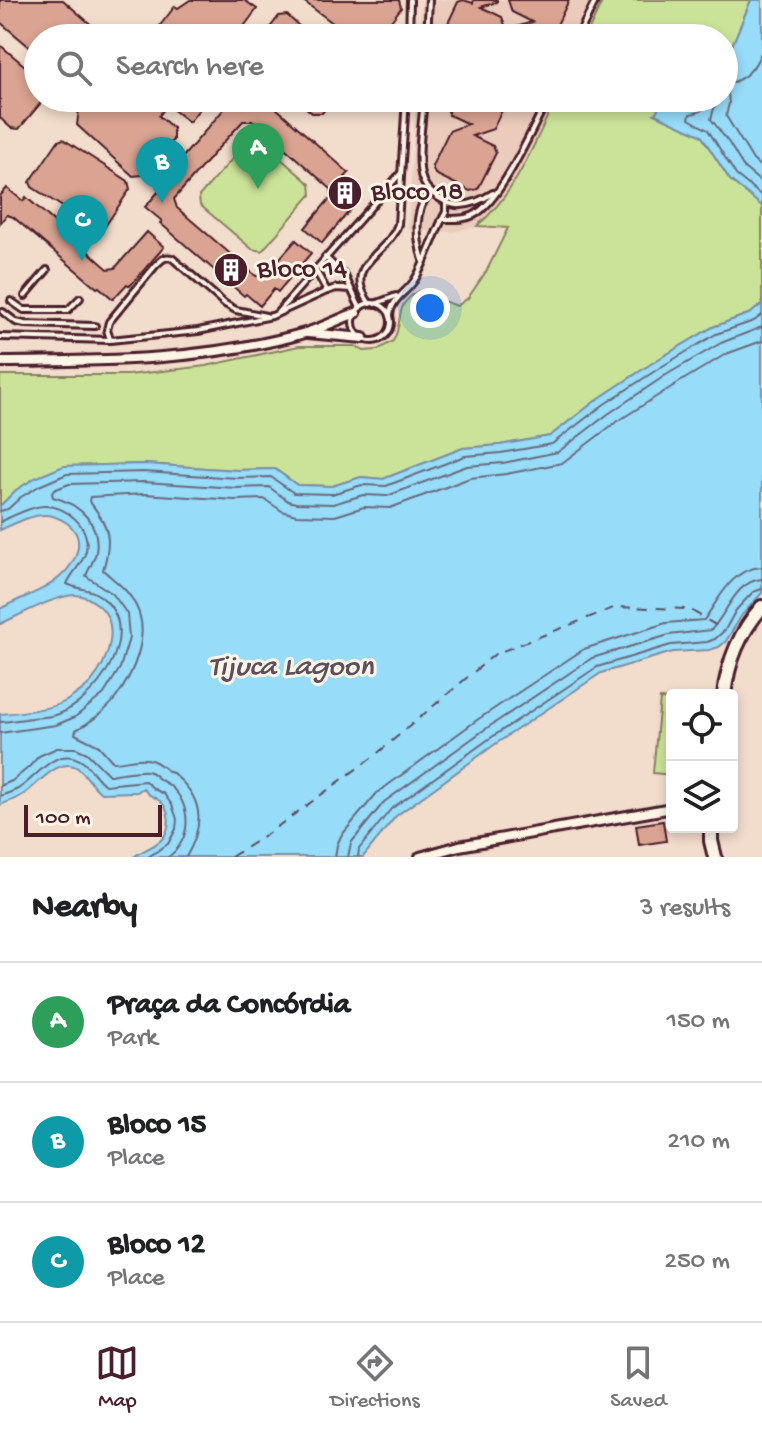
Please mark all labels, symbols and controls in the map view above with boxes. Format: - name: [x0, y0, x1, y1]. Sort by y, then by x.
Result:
- search box: [24, 24, 738, 112]
- icon: search: [52, 46, 96, 90]
- text: Search here: [116, 51, 264, 86]
- pin: A: [232, 123, 284, 189]
- pin: B: [136, 137, 188, 203]
- building icon: Bloco 18: [326, 174, 364, 212]
- place label: Bloco 18: [370, 177, 463, 210]
- pin: C: [56, 195, 108, 261]
- building icon: Bloco 14: [212, 251, 250, 289]
- place label: Bloco 14: [256, 254, 347, 287]
- your location: [410, 288, 450, 328]
- water label: Tijuca Lagoon: [209, 651, 374, 686]
- map controls: [666, 689, 738, 833]
- button: locate: [666, 689, 738, 761]
- button: layers: [666, 761, 738, 833]
- scale bar: [24, 801, 162, 837]
- text: 100 m: [36, 806, 91, 832]
- text: Nearby: [32, 889, 137, 929]
- text: 3 results: [640, 894, 730, 925]
- text: Praça da Concórdia: [108, 989, 350, 1024]
- text: A: [50, 1007, 66, 1038]
- text: 150 m: [666, 1007, 730, 1038]
- text: Park: [108, 1024, 158, 1055]
- text: Bloco 15: [108, 1109, 206, 1144]
- text: B: [51, 1127, 65, 1158]
- text: 210 m: [667, 1127, 730, 1158]
- text: Place: [108, 1144, 165, 1175]
- text: Bloco 12: [108, 1229, 205, 1264]
- text: C: [51, 1247, 65, 1278]
- text: 250 m: [664, 1247, 730, 1278]
- text: Place: [108, 1264, 165, 1295]
- tab: Map: [95, 1341, 139, 1415]
- tab: Directions: [330, 1341, 420, 1415]
- tab: Saved: [610, 1341, 667, 1415]

